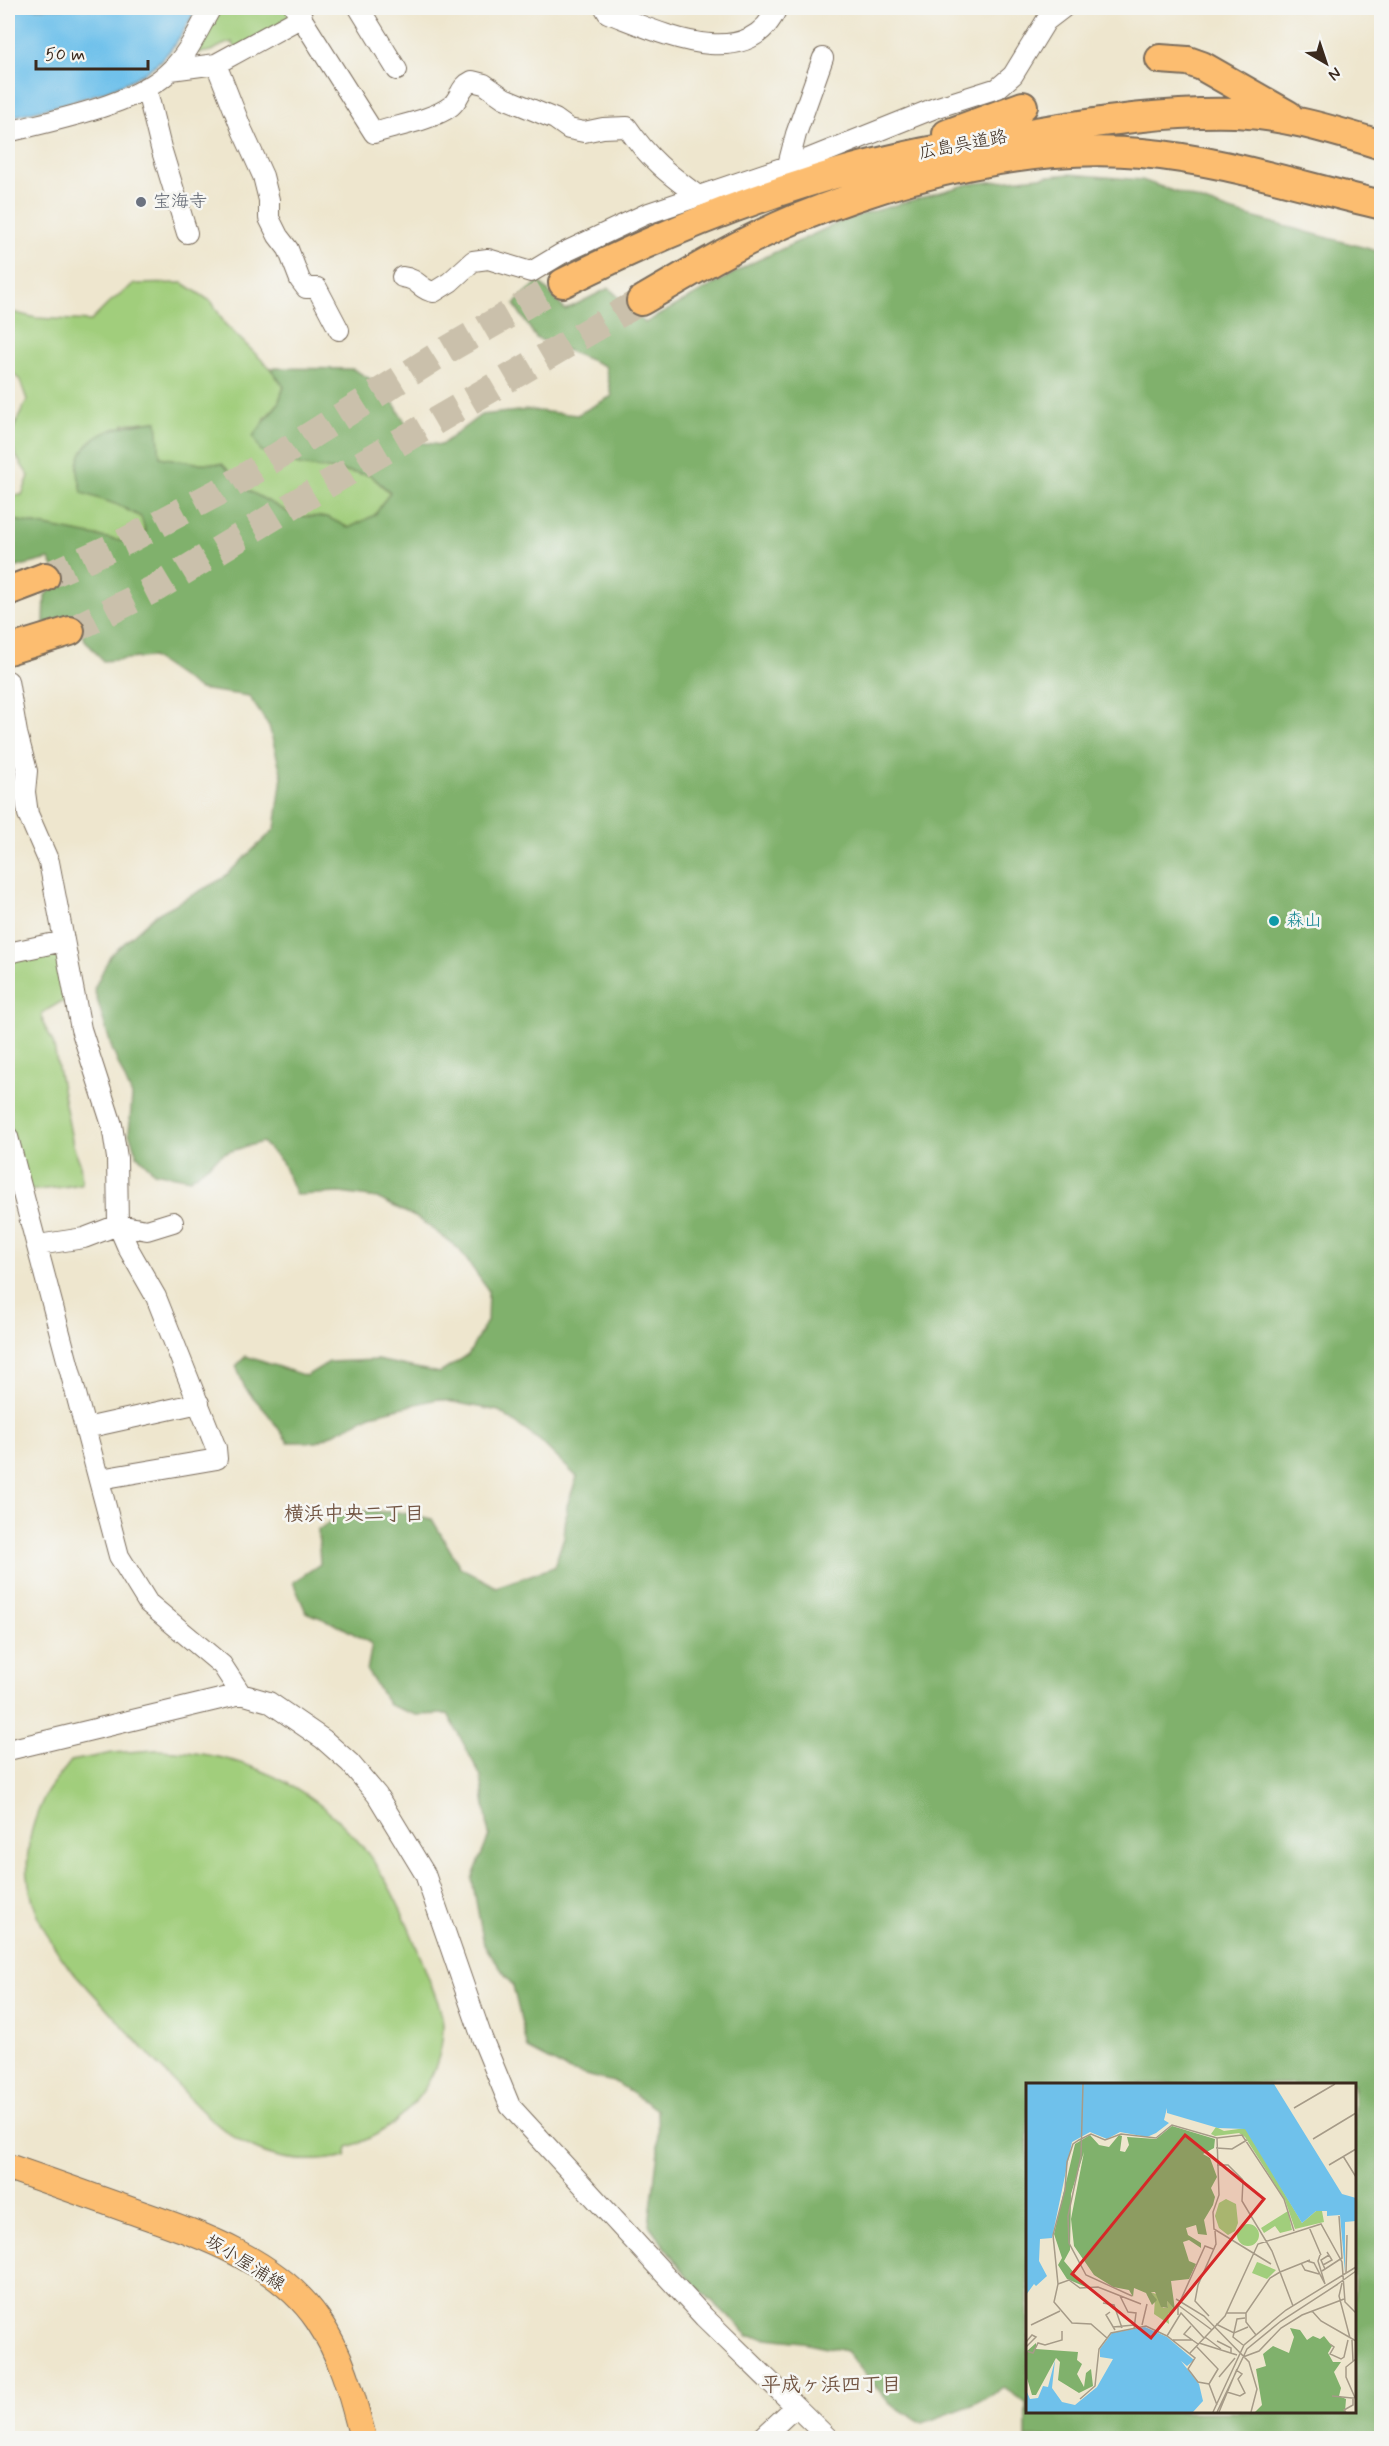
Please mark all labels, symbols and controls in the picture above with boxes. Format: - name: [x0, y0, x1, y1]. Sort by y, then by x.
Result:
- scale bar: [36, 33, 148, 71]
- north arrow: [1296, 33, 1356, 93]
- text: 50 m: [45, 43, 85, 67]
- text: N: [1324, 62, 1345, 85]
- street label: 広島呉道路: [917, 125, 1009, 165]
- place label: 宝海寺: [153, 190, 207, 214]
- marker: 宝海寺: [134, 195, 148, 209]
- place label: 森山: [1286, 909, 1322, 933]
- marker: 森山: [1267, 914, 1281, 928]
- district label: 横浜中央二丁目: [284, 1501, 424, 1528]
- inset map: [1026, 2083, 1356, 2413]
- street label: 坂小屋浦線: [200, 2229, 290, 2297]
- district label: 平成ヶ浜四丁目: [761, 2372, 901, 2399]

